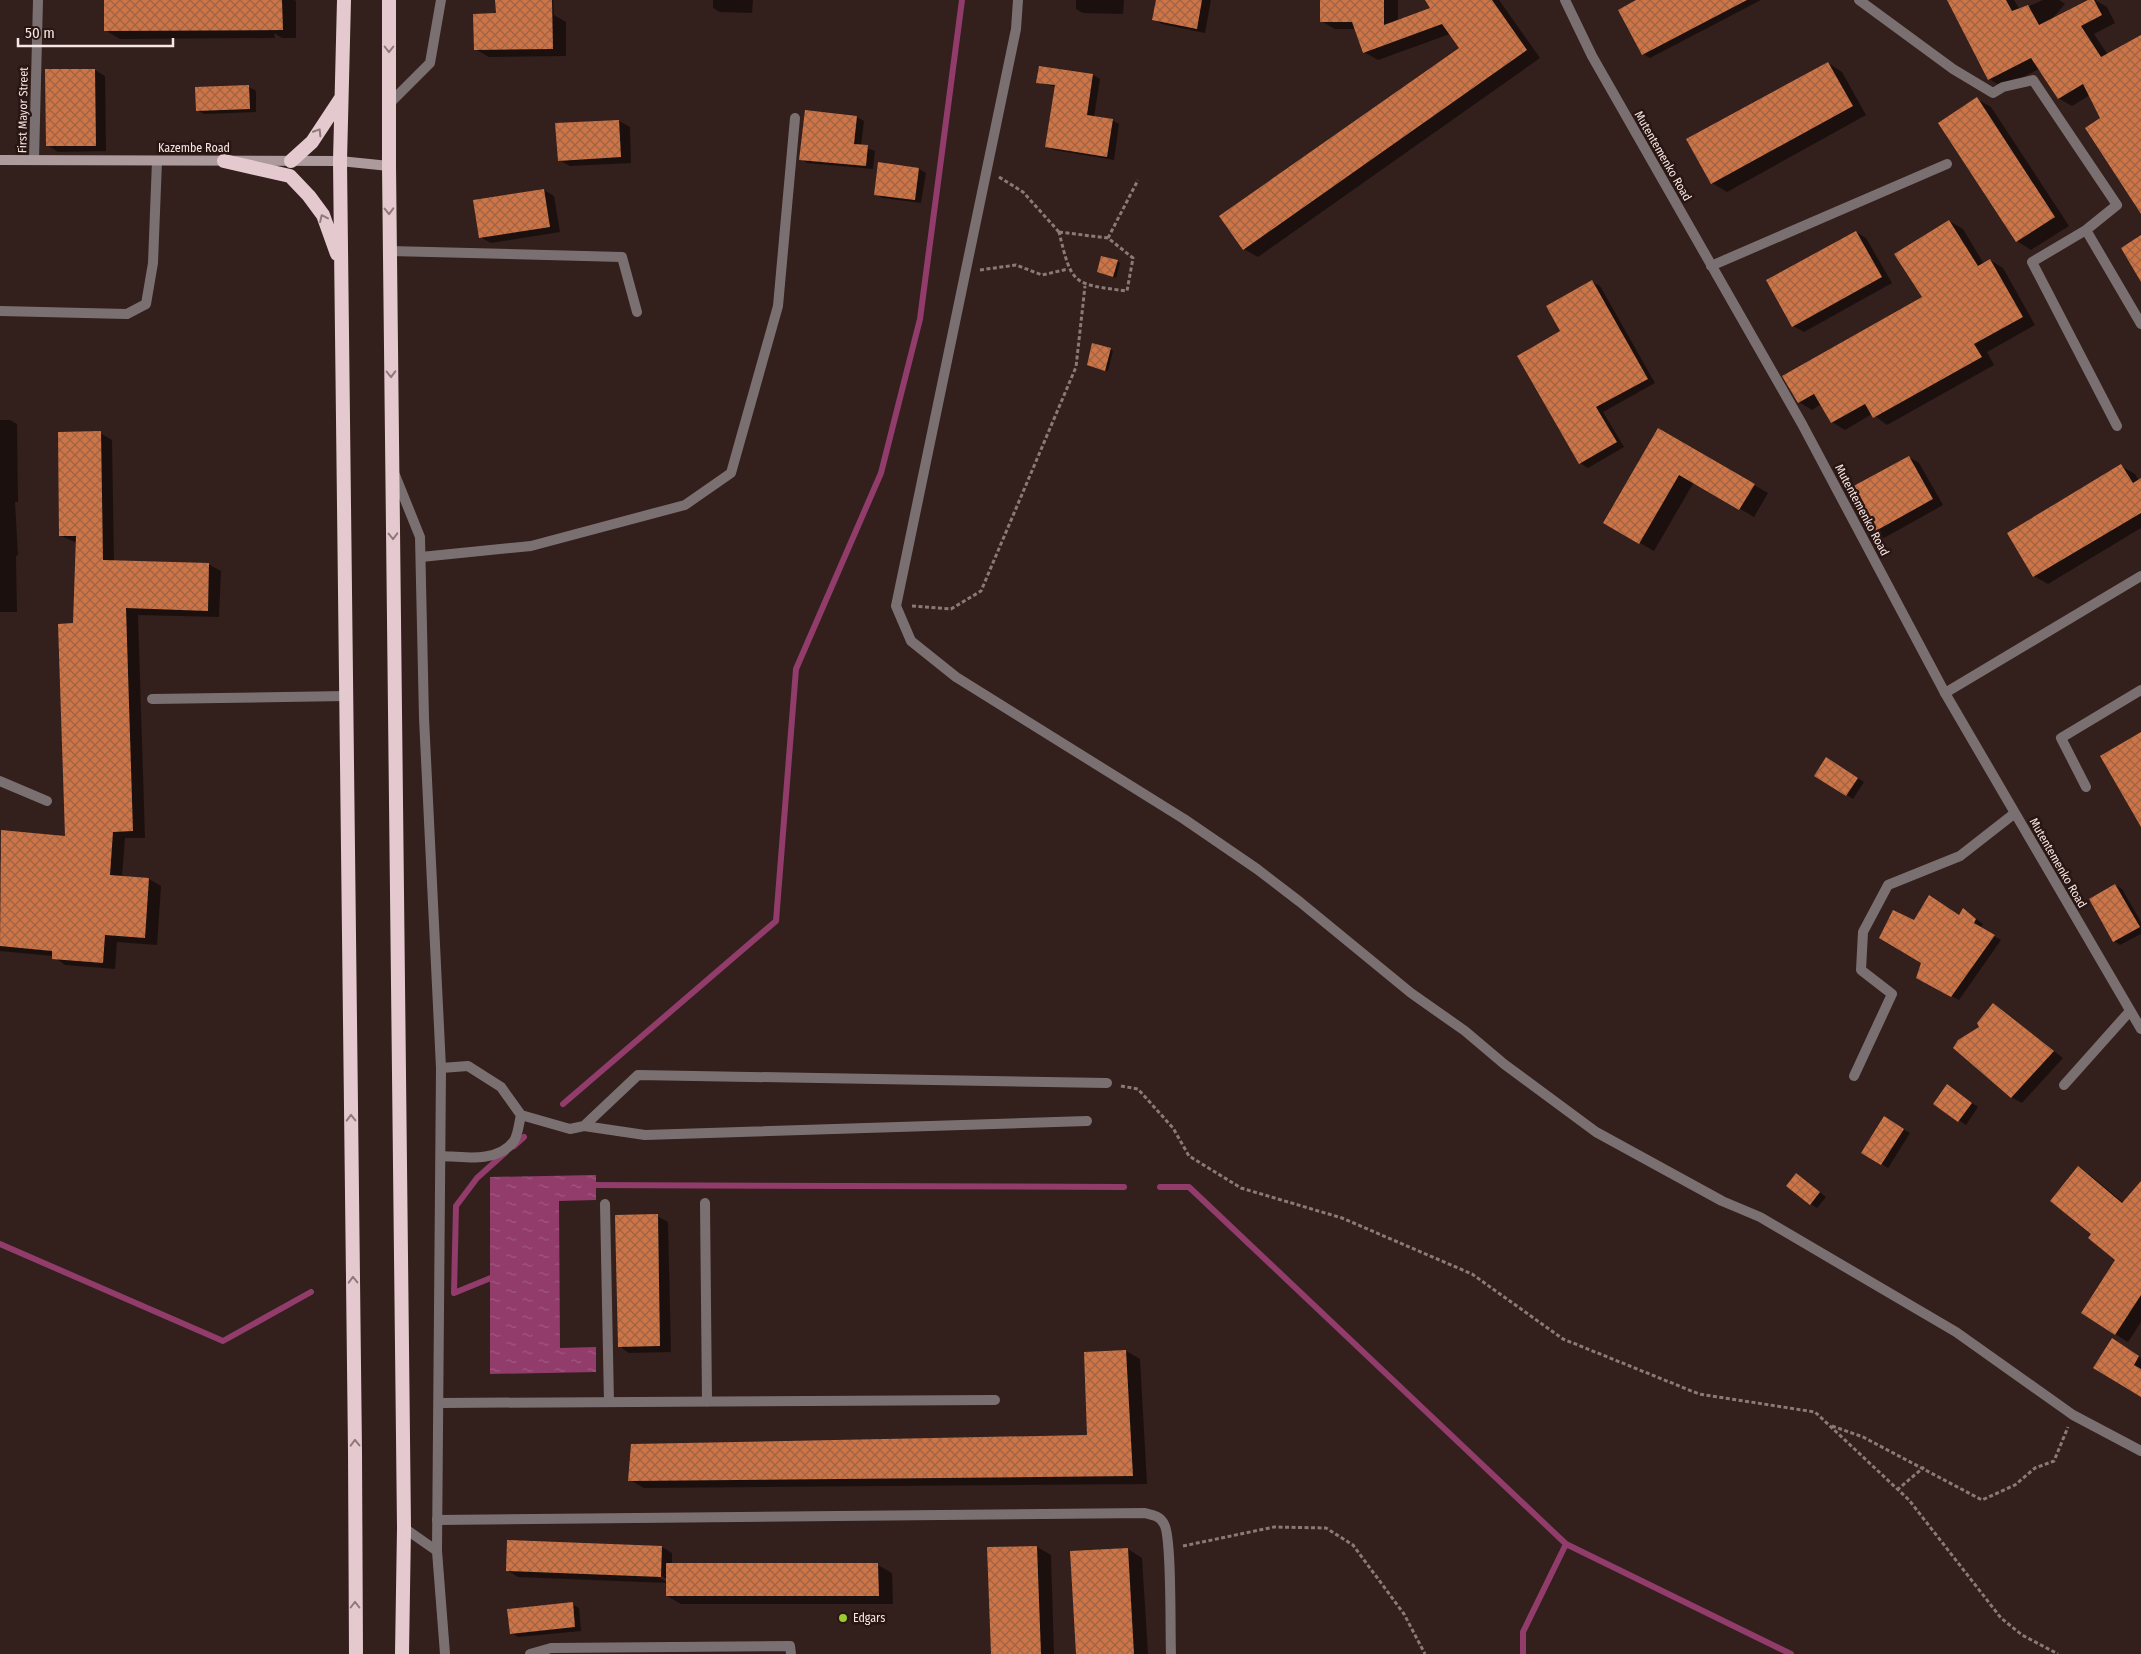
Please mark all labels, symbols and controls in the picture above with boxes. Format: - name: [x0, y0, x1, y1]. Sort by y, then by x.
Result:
- scale bar: [18, 15, 172, 47]
- text: 50 m: [25, 24, 55, 42]
- one-way arrow: [384, 45, 394, 53]
- street label: First Mayor Street: [15, 67, 31, 153]
- street label: Mutentemenko Road: [1632, 109, 1694, 203]
- one-way arrow: [312, 128, 322, 137]
- street label: Kazembe Road: [158, 141, 230, 155]
- one-way arrow: [384, 208, 394, 215]
- one-way arrow: [319, 215, 329, 224]
- one-way arrow: [386, 370, 396, 378]
- street label: Mutentemenko Road: [1832, 462, 1892, 558]
- one-way arrow: [388, 532, 398, 540]
- street label: Mutentemenko Road: [2027, 816, 2089, 910]
- one-way arrow: [346, 1114, 356, 1122]
- one-way arrow: [348, 1276, 358, 1284]
- one-way arrow: [350, 1439, 360, 1446]
- one-way arrow: [350, 1601, 360, 1609]
- place label: Edgars: [853, 1611, 885, 1625]
- marker: Edgars: [837, 1612, 849, 1624]

